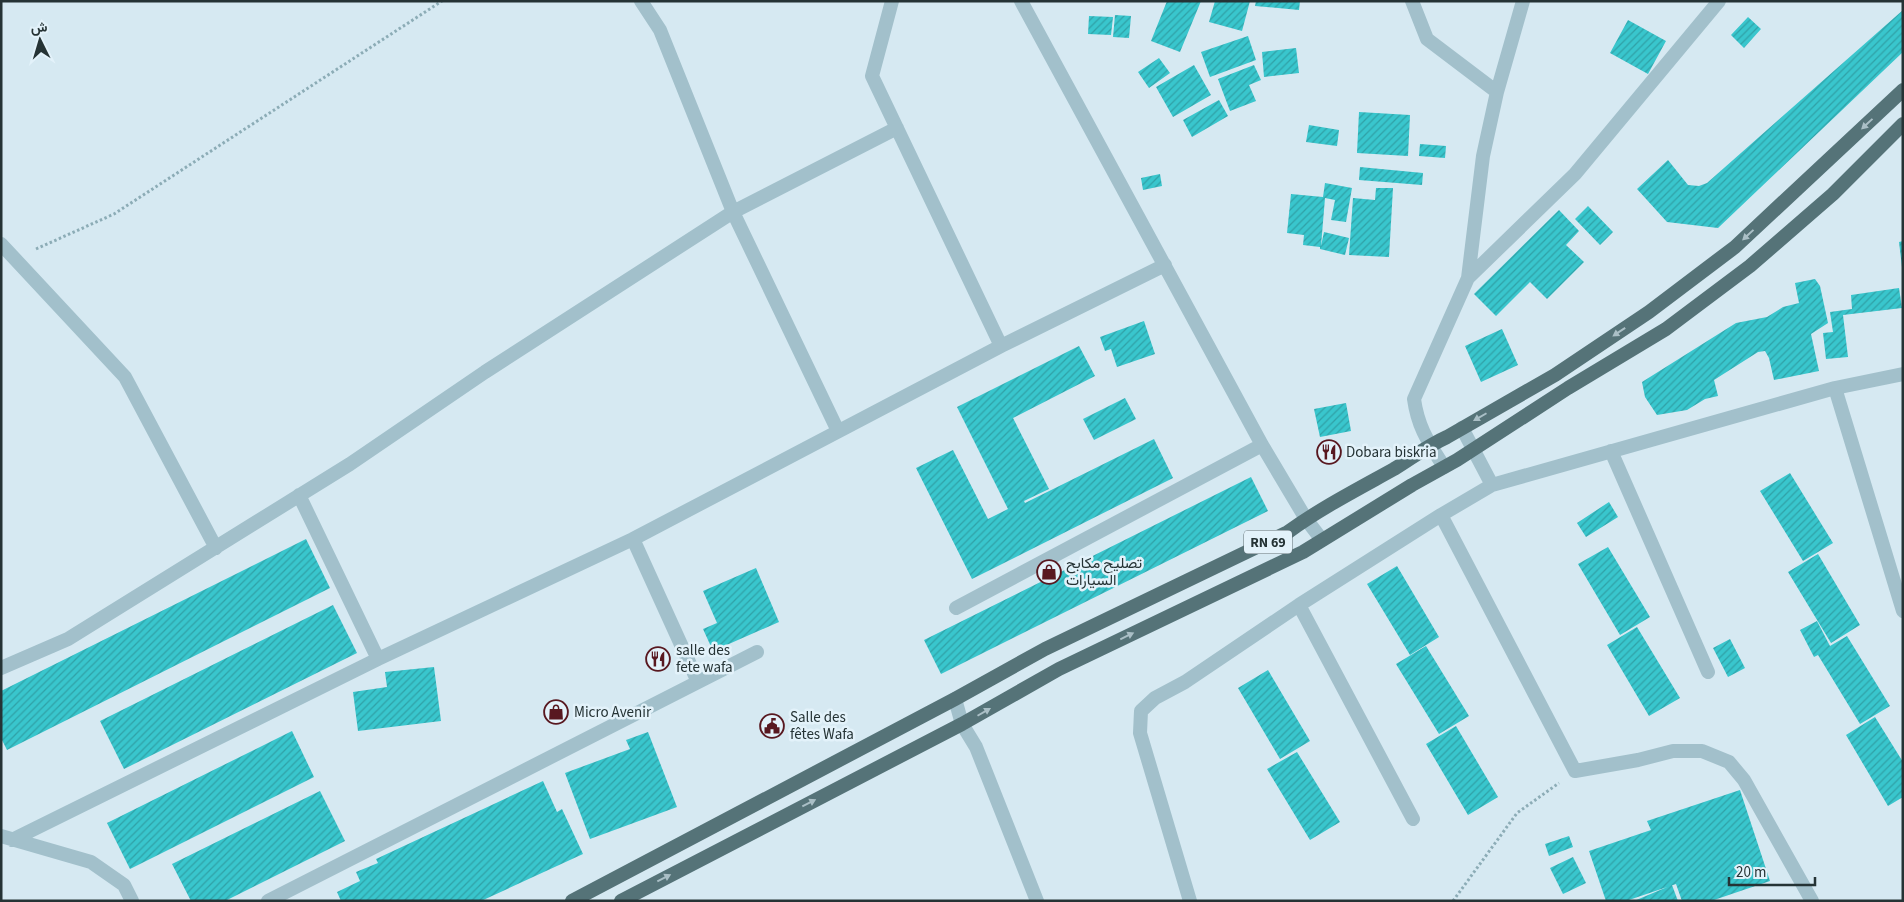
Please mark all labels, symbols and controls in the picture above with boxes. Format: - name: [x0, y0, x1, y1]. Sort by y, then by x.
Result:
- north arrow: [15, 15, 65, 65]
- text: ش: [30, 17, 48, 39]
- one-way arrow: [1862, 118, 1874, 130]
- one-way arrow: [1743, 229, 1755, 241]
- one-way arrow: [1612, 327, 1625, 337]
- one-way arrow: [1474, 413, 1487, 422]
- restaurant icon: Dobara biskria: [1316, 439, 1342, 465]
- place label: Dobara biskria: [1346, 442, 1437, 463]
- road number: RN 69: [1244, 530, 1292, 554]
- place label: تصليح مكابح السيارات: [1066, 553, 1143, 591]
- shop icon: تصليح مكابح السيارات: [1036, 559, 1062, 585]
- one-way arrow: [1120, 632, 1134, 640]
- place label: salle des fete wafa: [676, 640, 733, 678]
- restaurant icon: salle des fete wafa: [645, 646, 671, 672]
- shop icon: Micro Avenir: [543, 699, 569, 725]
- place label: Micro Avenir: [574, 702, 652, 723]
- place label: Salle des fêtes Wafa: [790, 707, 854, 745]
- one-way arrow: [977, 707, 990, 716]
- public building icon: Salle des fêtes Wafa: [759, 713, 785, 739]
- one-way arrow: [801, 799, 816, 807]
- scale bar: [1729, 854, 1815, 886]
- text: 20 m: [1736, 862, 1766, 883]
- one-way arrow: [657, 874, 672, 882]

